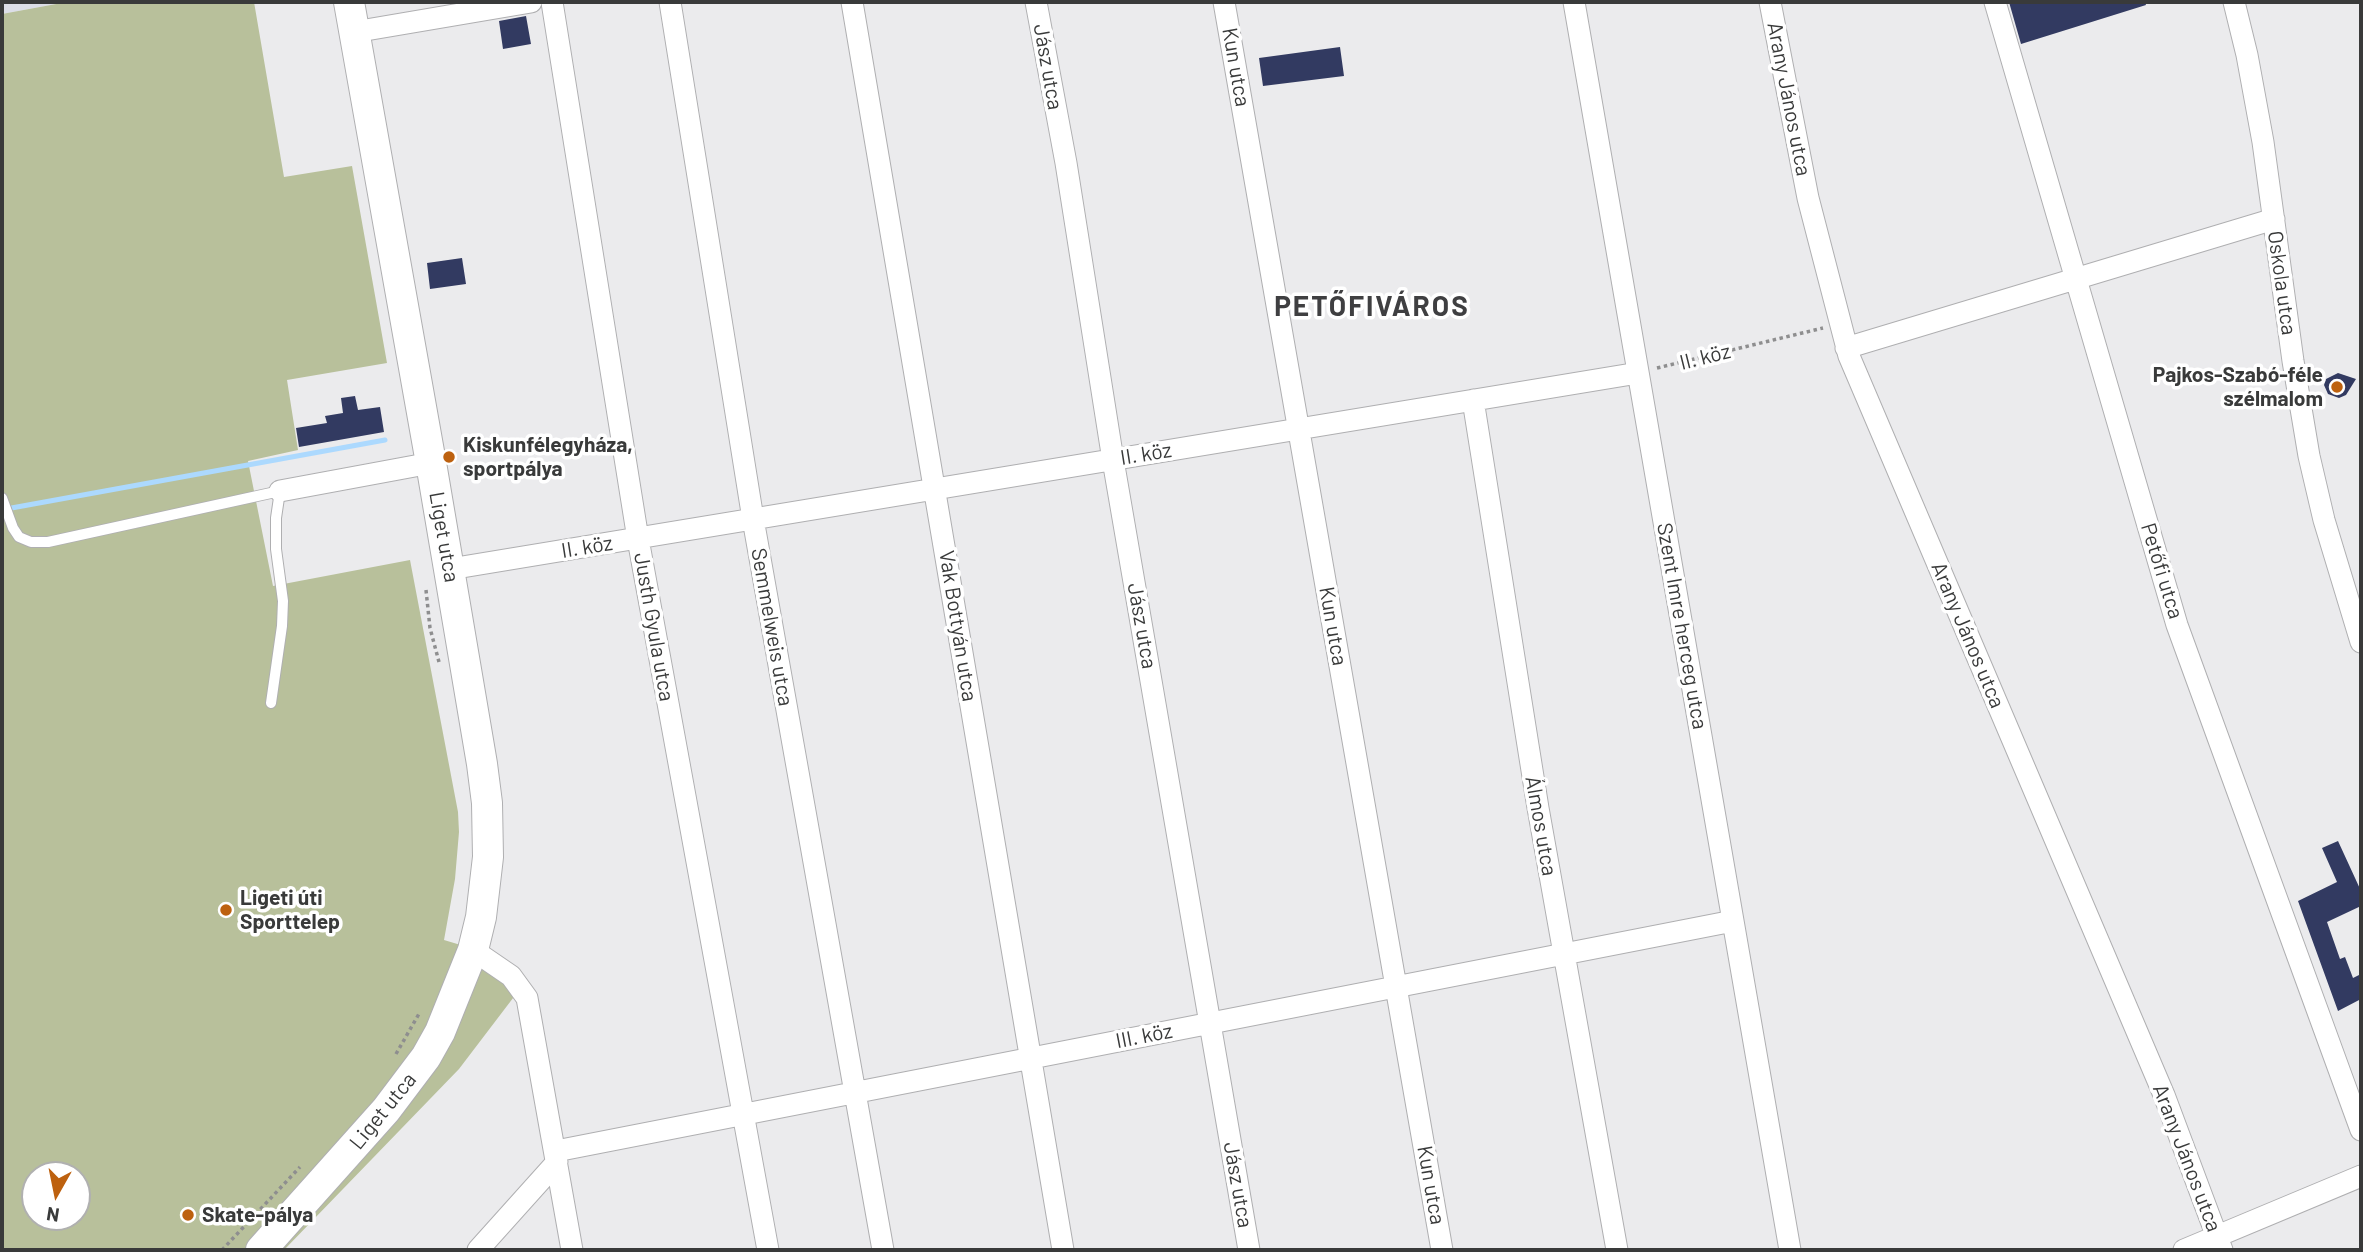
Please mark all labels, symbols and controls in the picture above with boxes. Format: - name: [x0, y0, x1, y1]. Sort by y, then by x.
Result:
- street label: Arany János utca: [1762, 20, 1816, 178]
- street label: Jász utca: [1028, 22, 1068, 112]
- street label: Kun utca: [1217, 25, 1255, 109]
- street label: Oskola utca: [2262, 229, 2302, 337]
- district label: PETŐFIVÁROS: [1276, 290, 1468, 324]
- street label: II. köz: [1677, 339, 1733, 375]
- place label: Pajkos-Szabó-féle szélmalom: [2153, 362, 2323, 412]
- marker: Pajkos-Szabó-féle szélmalom: [2329, 379, 2345, 395]
- place label: Kiskunfélegyháza, sportpálya: [463, 432, 633, 482]
- street label: II. köz: [1119, 438, 1173, 470]
- marker: Kiskunfélegyháza, sportpálya: [441, 449, 457, 465]
- street label: Liget utca: [424, 490, 464, 584]
- street label: Petőfi utca: [2135, 520, 2189, 622]
- street label: Szent Imre herceg utca: [1651, 521, 1713, 731]
- street label: II. köz: [560, 531, 614, 563]
- street label: Semmelweis utca: [746, 546, 798, 708]
- street label: Vak Bottyán utca: [934, 549, 982, 703]
- street label: Justh Gyula utca: [629, 551, 679, 703]
- street label: Arany János utca: [1926, 558, 2010, 712]
- street label: Jász utca: [1122, 581, 1162, 671]
- street label: Kun utca: [1314, 584, 1352, 668]
- street label: Álmos utca: [1520, 774, 1562, 878]
- place label: Ligeti úti Sporttelep: [240, 885, 340, 935]
- marker: Ligeti úti Sporttelep: [218, 902, 234, 918]
- street label: III. köz: [1114, 1018, 1174, 1054]
- street label: Liget utca: [344, 1067, 422, 1155]
- street label: Arany János utca: [2147, 1081, 2227, 1235]
- street label: Jász utca: [1218, 1140, 1258, 1230]
- street label: Kun utca: [1412, 1143, 1450, 1227]
- north arrow: [21, 1161, 91, 1231]
- place label: Skate-pálya: [202, 1202, 313, 1228]
- text: N: [45, 1203, 61, 1228]
- marker: Skate-pálya: [180, 1207, 196, 1223]

